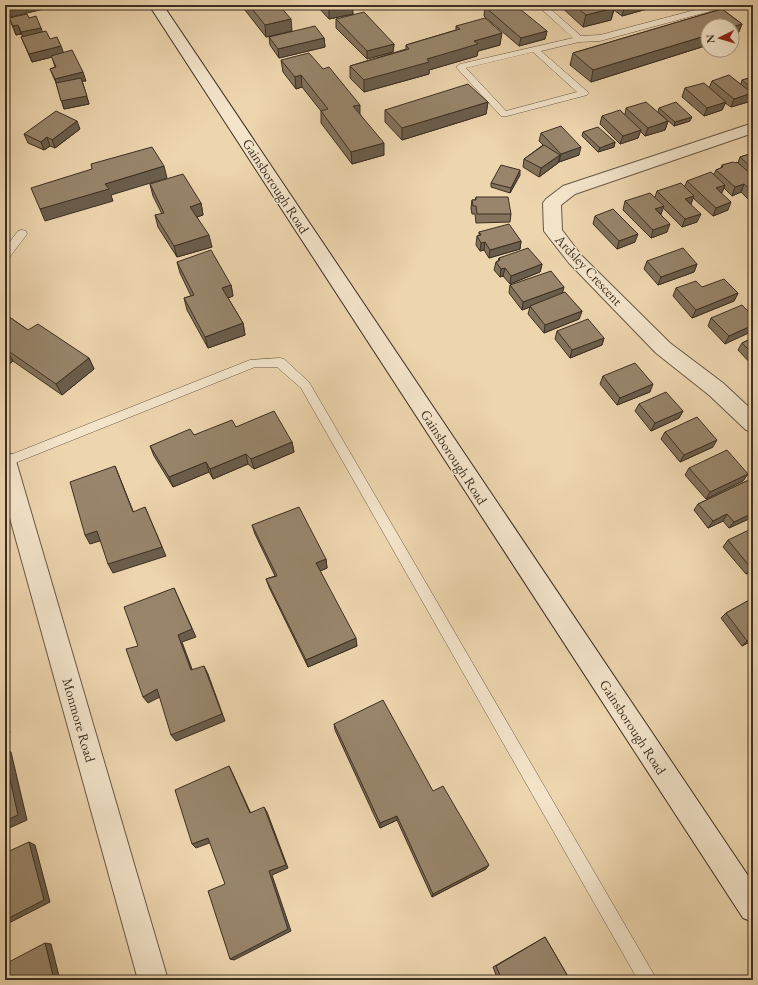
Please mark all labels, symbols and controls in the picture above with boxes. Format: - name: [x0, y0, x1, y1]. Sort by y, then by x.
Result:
- north arrow: [700, 18, 740, 58]
- text: N: [703, 34, 717, 44]
- street label: Gainsborough Road: [239, 135, 314, 238]
- street label: Ardsley Crescent: [551, 230, 627, 310]
- street label: Gainsborough Road: [417, 406, 492, 509]
- street label: Monmore Road: [58, 676, 100, 765]
- street label: Gainsborough Road: [596, 676, 671, 779]

